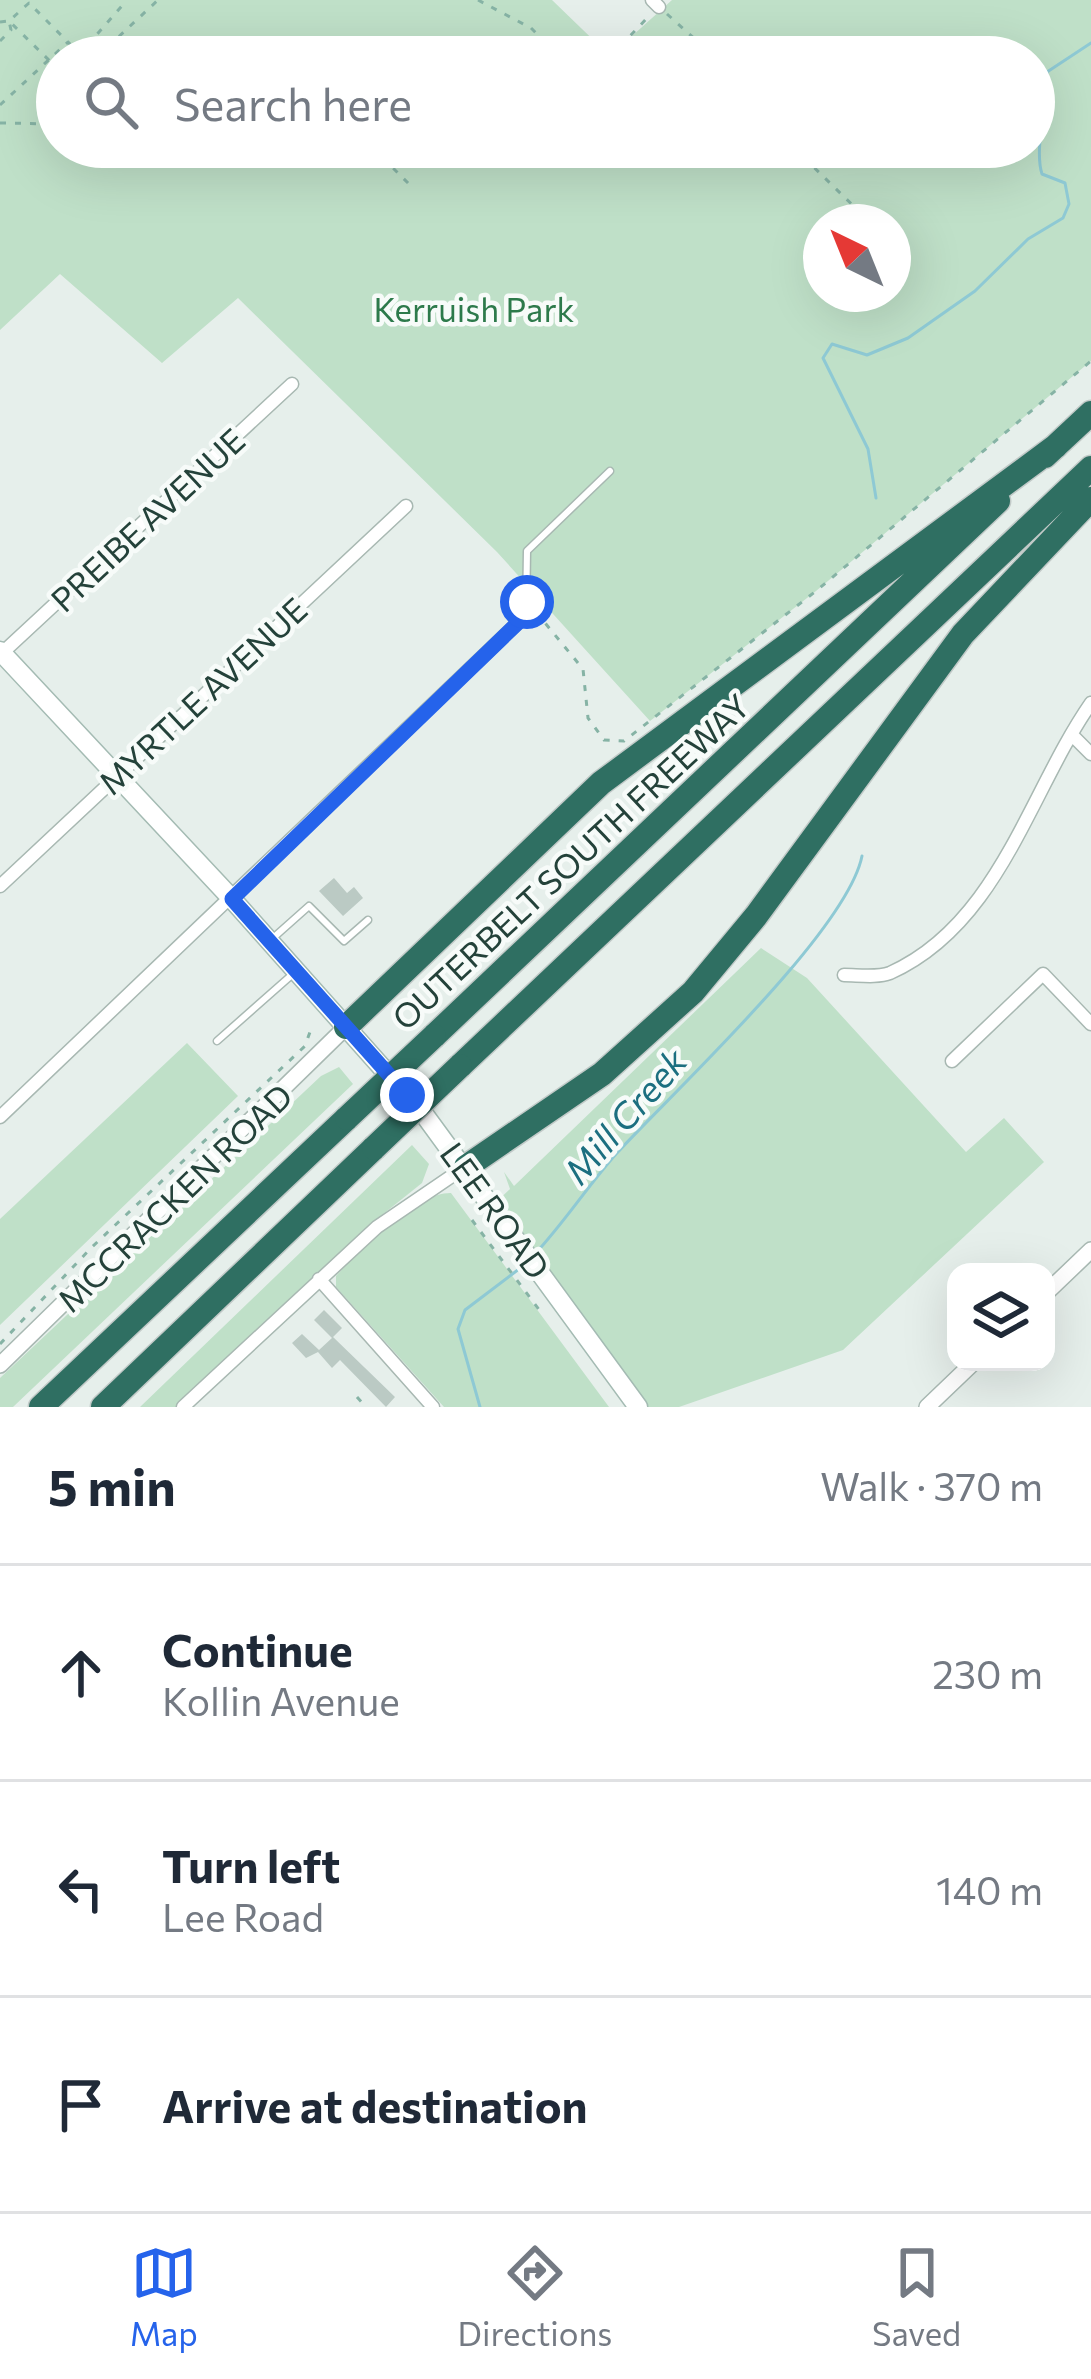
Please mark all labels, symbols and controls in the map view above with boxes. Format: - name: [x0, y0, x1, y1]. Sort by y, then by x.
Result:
- search box: [36, 36, 1055, 168]
- icon: search: [78, 69, 144, 135]
- text: Search here: [174, 75, 412, 130]
- north arrow: [803, 204, 911, 312]
- park label: Kerruish Park: [374, 288, 575, 329]
- street label: PREIBE AVENUE: [42, 419, 252, 619]
- route start: [500, 575, 554, 629]
- street label: MYRTLE AVENUE: [89, 588, 315, 802]
- street label: OUTERBELT SOUTH FREEWAY: [383, 685, 757, 1037]
- water label: Mill Creek: [553, 1037, 696, 1192]
- route end: [380, 1068, 434, 1122]
- street label: MCCRACKEN ROAD: [48, 1074, 300, 1320]
- street label: LEE ROAD: [433, 1134, 559, 1286]
- map controls: [947, 1263, 1055, 1371]
- button: layers: [947, 1263, 1055, 1371]
- text: 5 min: [48, 1454, 176, 1517]
- text: Walk · 370 m: [820, 1461, 1043, 1509]
- text: Continue: [162, 1621, 353, 1676]
- icon: ahead: [48, 1640, 114, 1706]
- text: 230 m: [932, 1649, 1043, 1697]
- text: Kollin Avenue: [162, 1676, 400, 1724]
- text: Turn left: [162, 1837, 340, 1892]
- icon: left: [48, 1856, 114, 1922]
- text: 140 m: [936, 1865, 1043, 1913]
- text: Lee Road: [162, 1892, 324, 1940]
- icon: arrive: [48, 2072, 114, 2138]
- text: Arrive at destination: [162, 2077, 588, 2132]
- tab: Map: [130, 2240, 198, 2353]
- tab: Directions: [458, 2240, 612, 2353]
- tab: Saved: [872, 2240, 961, 2353]

